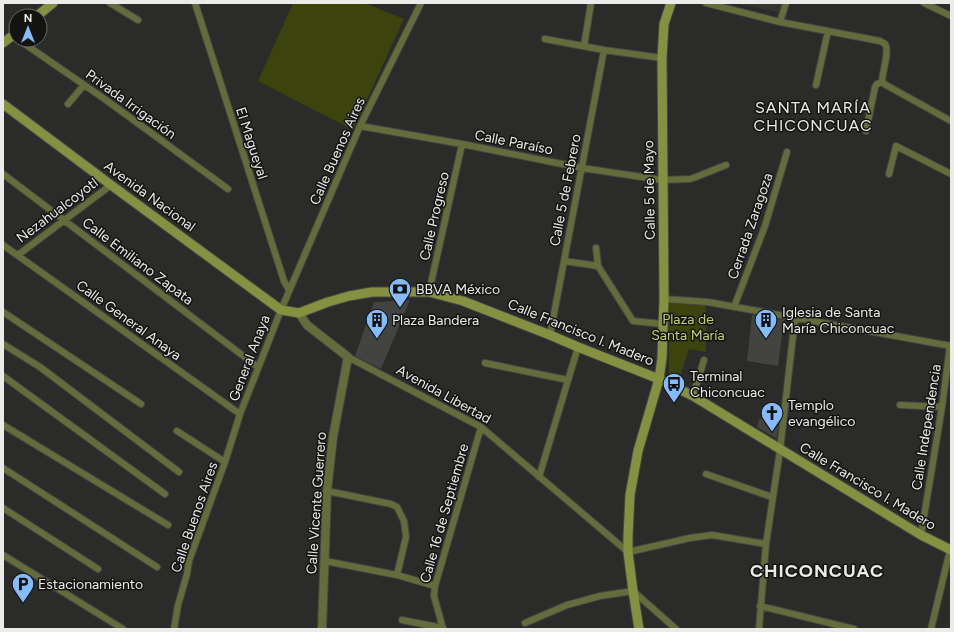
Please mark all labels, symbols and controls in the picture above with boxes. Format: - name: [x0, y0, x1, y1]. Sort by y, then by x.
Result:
- north arrow: [8, 8, 48, 48]
- text: N: [24, 12, 32, 25]
- street label: Privada Irrigación: [82, 66, 179, 143]
- street label: Calle Buenos Aires: [306, 95, 369, 208]
- district label: SANTA MARÍA CHICONCUAC: [753, 98, 873, 135]
- street label: El Magueyal: [232, 105, 271, 181]
- street label: Calle Paraíso: [473, 127, 554, 158]
- street label: Calle 5 de Febrero: [546, 133, 585, 248]
- street label: Calle 5 de Mayo: [640, 140, 659, 240]
- street label: Avenida Nacional: [101, 158, 199, 235]
- street label: Calle Progreso: [416, 170, 453, 262]
- street label: Cerrada Zaragoza: [724, 171, 777, 282]
- street label: Nezahualcoyotl: [13, 174, 101, 247]
- street label: Calle Emiliano Zapata: [79, 214, 197, 309]
- bank icon: BBVA México: [387, 276, 413, 309]
- street label: Calle General Anaya: [73, 277, 184, 364]
- place label: BBVA México: [416, 281, 500, 298]
- street label: Calle Francisco I. Madero: [505, 295, 656, 370]
- place label: Iglesia de Santa María Chiconcuac: [782, 304, 895, 337]
- building icon: Plaza Bandera: [364, 307, 390, 340]
- building icon: Iglesia de Santa María Chiconcuac: [753, 307, 779, 340]
- park label: Plaza de Santa María: [651, 311, 725, 344]
- place label: Plaza Bandera: [392, 312, 479, 329]
- street label: General Anaya: [225, 313, 274, 404]
- street label: Avenida Libertad: [393, 361, 494, 427]
- street label: Calle Independencia: [908, 363, 945, 491]
- place label: Terminal Chiconcuac: [690, 368, 765, 401]
- bus stop icon: Terminal Chiconcuac: [661, 371, 687, 404]
- place label: Templo evangélico: [788, 397, 855, 430]
- church icon: Templo evangélico: [759, 400, 785, 433]
- street label: Calle Vicente Guerrero: [303, 431, 330, 575]
- street label: Calle Francisco I. Madero: [797, 439, 939, 534]
- street label: Calle 16 de Septiembre: [416, 441, 473, 585]
- street label: Calle Buenos Aires: [168, 460, 221, 575]
- district label: CHICONCUAC: [750, 560, 884, 582]
- parking icon: Estacionamiento: [10, 571, 36, 604]
- place label: Estacionamiento: [38, 576, 143, 593]

